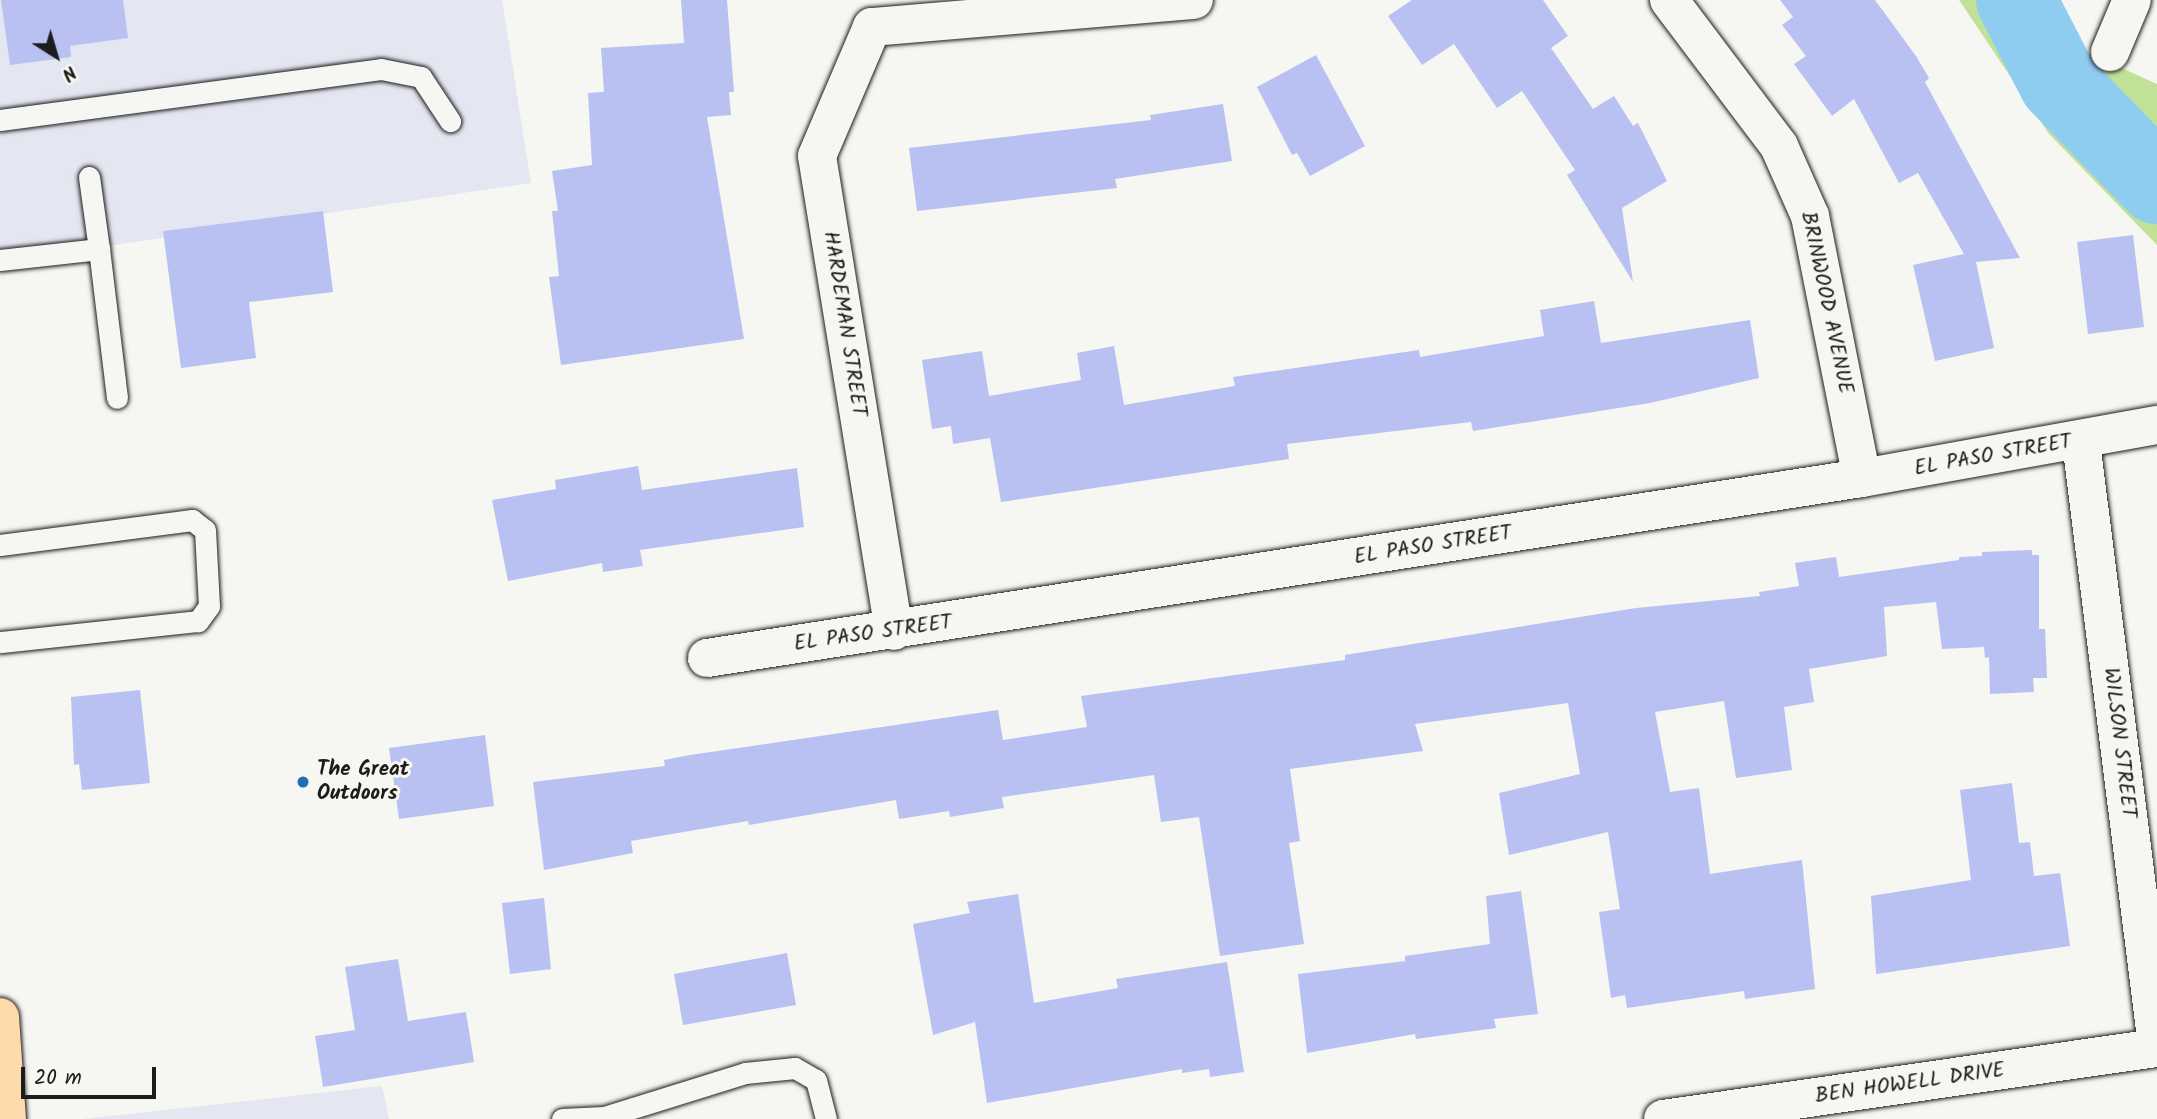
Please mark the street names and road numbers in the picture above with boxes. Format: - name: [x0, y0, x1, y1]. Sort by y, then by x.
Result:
- street label: BRINWOOD AVENUE: [1794, 210, 1858, 396]
- street label: HARDEMAN STREET: [817, 230, 871, 418]
- street label: EL PASO STREET: [1912, 430, 2074, 482]
- street label: EL PASO STREET: [1352, 521, 1514, 571]
- street label: EL PASO STREET: [792, 610, 954, 658]
- street label: WILSON STREET: [2097, 666, 2141, 820]
- street label: BEN HOWELL DRIVE: [1814, 1058, 2006, 1110]

